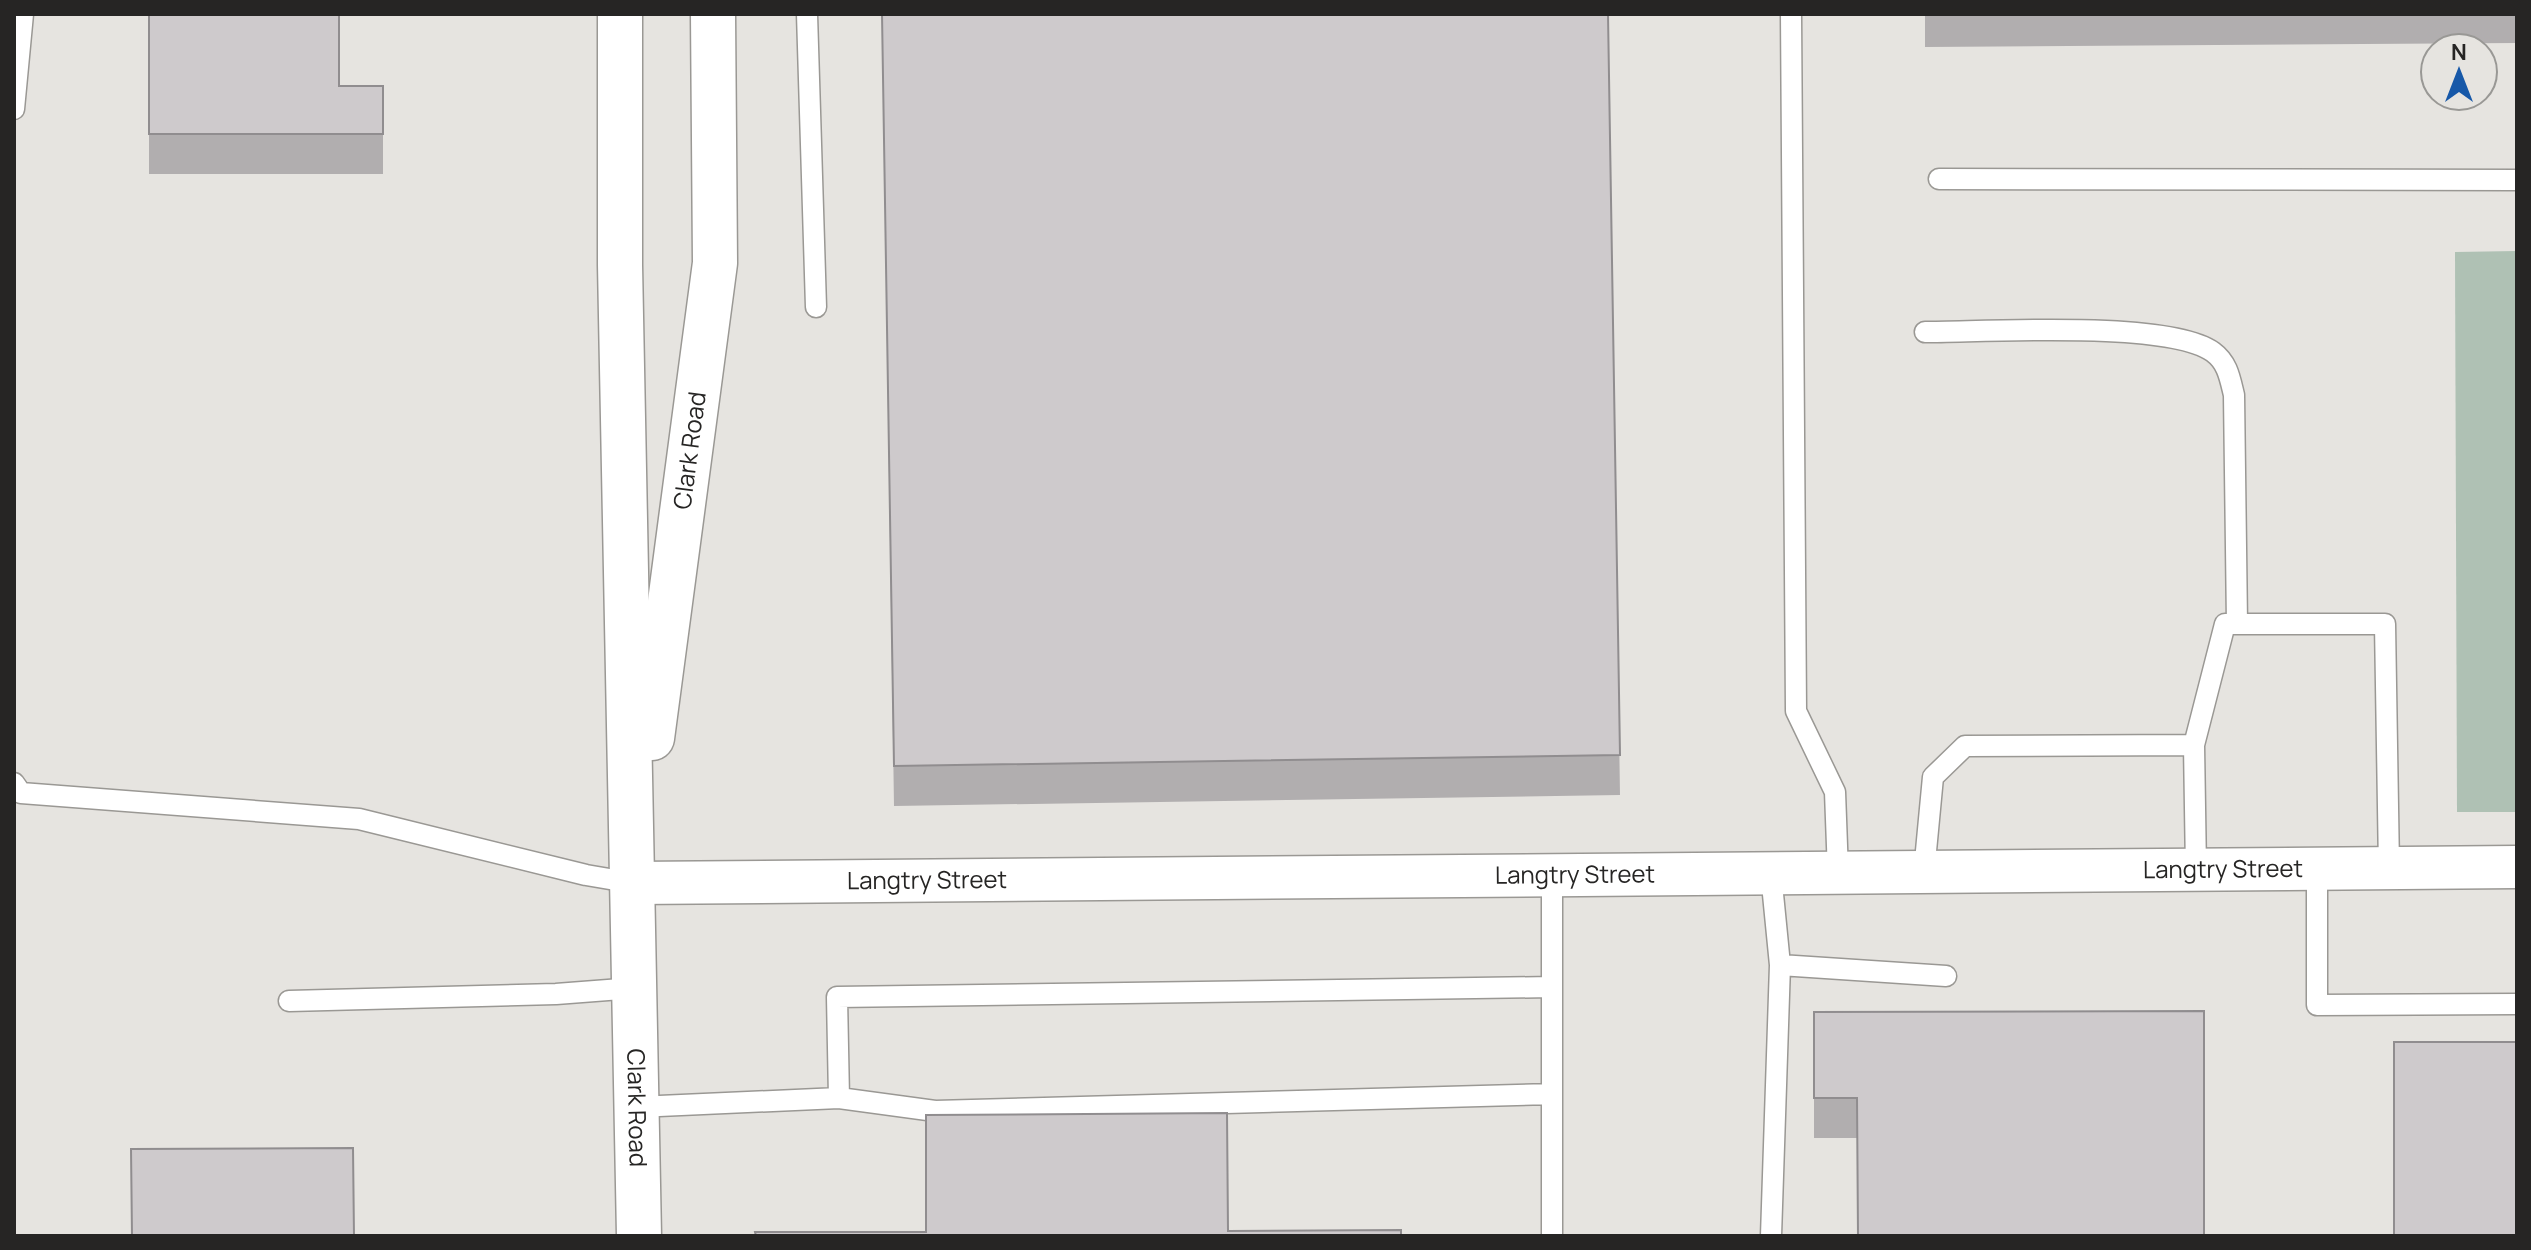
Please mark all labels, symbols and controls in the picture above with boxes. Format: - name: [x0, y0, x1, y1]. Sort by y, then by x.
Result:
- north arrow: [2419, 32, 2499, 112]
- text: N: [2451, 37, 2467, 67]
- street label: Clark Road: [664, 389, 713, 511]
- street label: Langtry Street: [2143, 851, 2303, 885]
- street label: Langtry Street: [1495, 856, 1655, 891]
- street label: Langtry Street: [847, 862, 1007, 896]
- street label: Clark Road: [620, 1048, 656, 1167]

